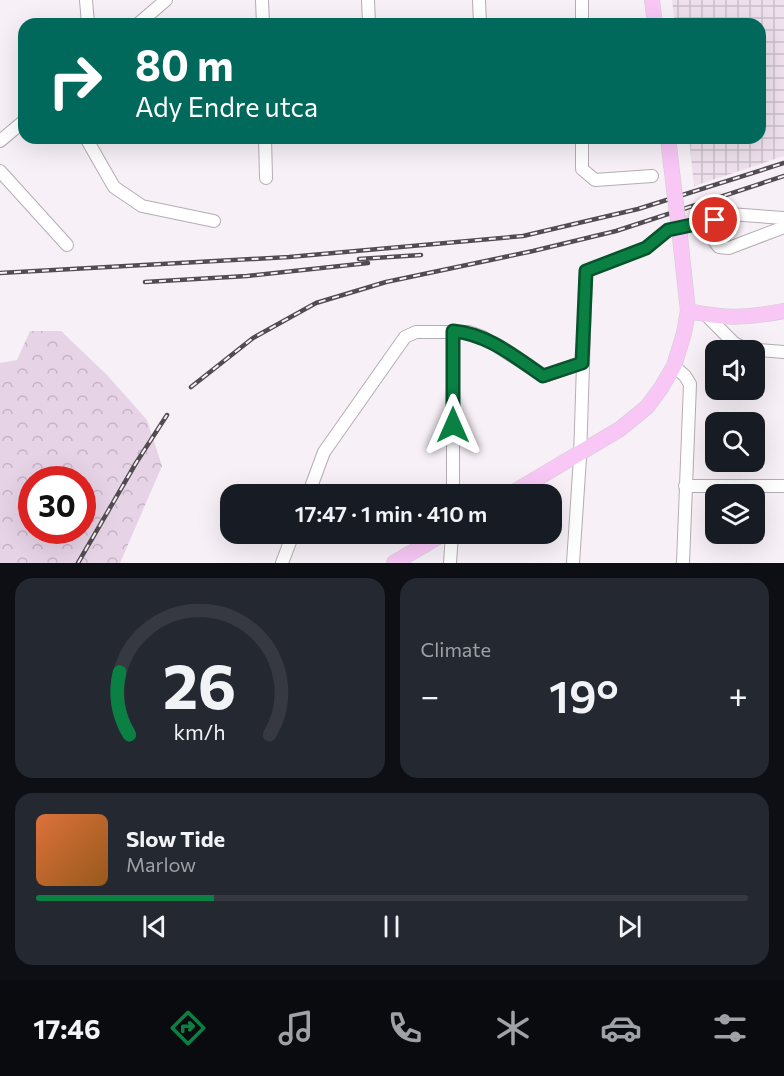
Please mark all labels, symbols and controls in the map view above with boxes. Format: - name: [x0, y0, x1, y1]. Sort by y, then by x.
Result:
- text: 80 m: [135, 38, 234, 90]
- icon: right: [36, 42, 114, 120]
- text: Ady Endre utca: [135, 90, 318, 123]
- pin: [689, 194, 740, 245]
- icon: arrive: [698, 203, 731, 236]
- map controls: [705, 340, 765, 544]
- button: sound: [705, 340, 765, 400]
- position arrow: [421, 393, 485, 457]
- button: search: [705, 412, 765, 472]
- speed limit sign: 30: [18, 466, 96, 544]
- button: layers: [705, 484, 765, 544]
- text: 17:47 · 1 min · 410 m: [295, 500, 487, 527]
- text: Climate: [421, 637, 491, 661]
- text: 26: [163, 646, 237, 722]
- text: 19°: [549, 667, 619, 722]
- text: −: [421, 674, 439, 715]
- text: +: [729, 674, 748, 715]
- text: km/h: [174, 718, 226, 744]
- text: Slow Tide: [126, 825, 225, 852]
- text: Marlow: [126, 852, 196, 876]
- icon: previous: [138, 910, 171, 943]
- icon: pause: [375, 910, 408, 943]
- icon: next: [613, 910, 646, 943]
- icon: directions: [167, 1007, 209, 1049]
- icon: music: [275, 1007, 317, 1049]
- icon: phone: [384, 1007, 426, 1049]
- icon: climate: [492, 1007, 534, 1049]
- icon: car: [600, 1007, 642, 1049]
- icon: filters: [709, 1007, 751, 1049]
- text: 17:46: [33, 1012, 101, 1045]

